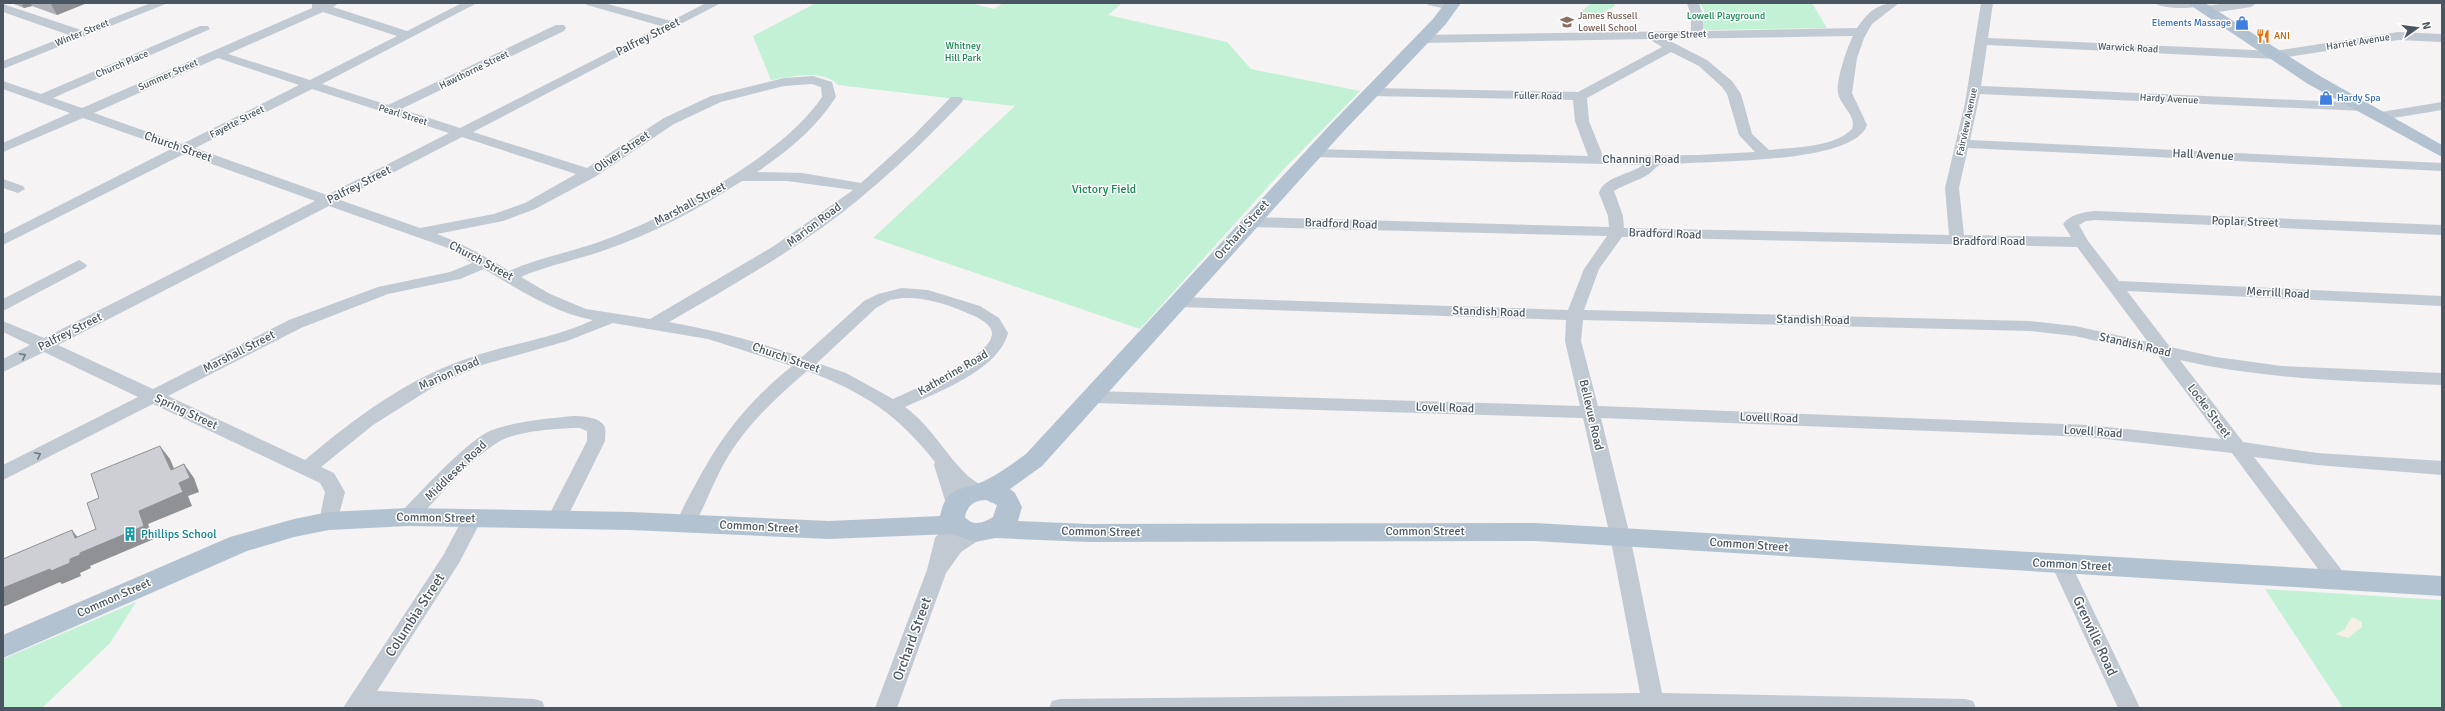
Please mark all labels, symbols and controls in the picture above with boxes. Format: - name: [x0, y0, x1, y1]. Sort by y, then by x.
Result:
- north arrow: [2397, 8, 2437, 48]
- place label: James Russell Lowell School: [1578, 10, 1638, 34]
- park label: Lowell Playground: [1687, 10, 1765, 22]
- street label: Palfrey Street: [613, 14, 683, 60]
- school or university icon: James Russell Lowell School: [1559, 14, 1575, 30]
- shop icon: Elements Massage: [2234, 15, 2250, 31]
- street label: Winter Street: [53, 17, 111, 49]
- place label: Elements Massage: [2152, 17, 2231, 29]
- text: N: [2419, 20, 2433, 31]
- street label: George Street: [1647, 28, 1707, 42]
- restaurant icon: ANI: [2255, 28, 2271, 44]
- place label: ANI: [2274, 30, 2290, 42]
- street label: Harriet Avenue: [2325, 31, 2391, 53]
- park label: Whitney Hill Park: [945, 40, 981, 64]
- street label: Warwick Road: [2097, 40, 2159, 56]
- street label: Church Place: [94, 48, 150, 80]
- street label: Hawthorne Street: [437, 48, 511, 92]
- street label: Summer Street: [136, 56, 200, 93]
- street label: Fairview Avenue: [1954, 87, 1980, 157]
- street label: Fuller Road: [1514, 90, 1562, 102]
- shop icon: Hardy Spa: [2318, 90, 2334, 106]
- street label: Hardy Avenue: [2139, 91, 2199, 107]
- place label: Hardy Spa: [2337, 92, 2381, 104]
- street label: Pearl Street: [377, 102, 429, 128]
- street label: Fayette Street: [208, 103, 267, 141]
- street label: Church Street: [142, 128, 214, 166]
- street label: Oliver Street: [591, 128, 653, 176]
- street label: Hall Avenue: [2172, 146, 2234, 164]
- street label: Channing Road: [1602, 152, 1680, 167]
- street label: Palfrey Street: [324, 162, 394, 208]
- street label: Marshall Street: [652, 179, 728, 229]
- park label: Victory Field: [1072, 182, 1136, 197]
- street label: Orchard Street: [1211, 197, 1273, 263]
- street label: Marion Road: [784, 200, 844, 250]
- street label: Poplar Street: [2211, 213, 2279, 231]
- street label: Bradford Road: [1304, 215, 1378, 233]
- street label: Bradford Road: [1628, 225, 1702, 243]
- street label: Bradford Road: [1953, 234, 2025, 249]
- street label: Church Street: [446, 238, 516, 284]
- street label: Merrill Road: [2246, 284, 2310, 302]
- street label: Standish Road: [1452, 303, 1526, 321]
- street label: Palfrey Street: [35, 309, 105, 355]
- street label: Standish Road: [1776, 312, 1850, 328]
- street label: Marshall Street: [200, 327, 278, 377]
- street label: Standish Road: [2098, 329, 2172, 361]
- street label: Church Street: [750, 339, 822, 377]
- street label: Katherine Road: [915, 347, 991, 399]
- one-way arrow: [19, 353, 27, 361]
- street label: Marion Road: [416, 354, 482, 394]
- street label: Bellevue Road: [1576, 378, 1606, 452]
- street label: Locke Street: [2184, 381, 2234, 441]
- street label: Spring Street: [152, 391, 220, 433]
- street label: Lovell Road: [1415, 399, 1475, 417]
- street label: Lovell Road: [1739, 409, 1799, 427]
- street label: Lovell Road: [2063, 422, 2123, 442]
- street label: Middlesex Road: [422, 438, 490, 504]
- one-way arrow: [33, 452, 41, 460]
- street label: Common Street: [396, 510, 476, 526]
- street label: Common Street: [719, 517, 799, 537]
- street label: Common Street: [1061, 524, 1141, 540]
- street label: Common Street: [1385, 524, 1465, 539]
- building icon: Phillips School: [122, 526, 138, 542]
- place label: Phillips School: [141, 527, 217, 542]
- street label: Common Street: [1709, 535, 1789, 555]
- street label: Common Street: [2032, 555, 2112, 575]
- street label: Columbia Street: [382, 570, 448, 660]
- street label: Common Street: [75, 575, 153, 621]
- street label: Grenville Road: [2069, 593, 2121, 679]
- street label: Orchard Street: [889, 595, 935, 683]

